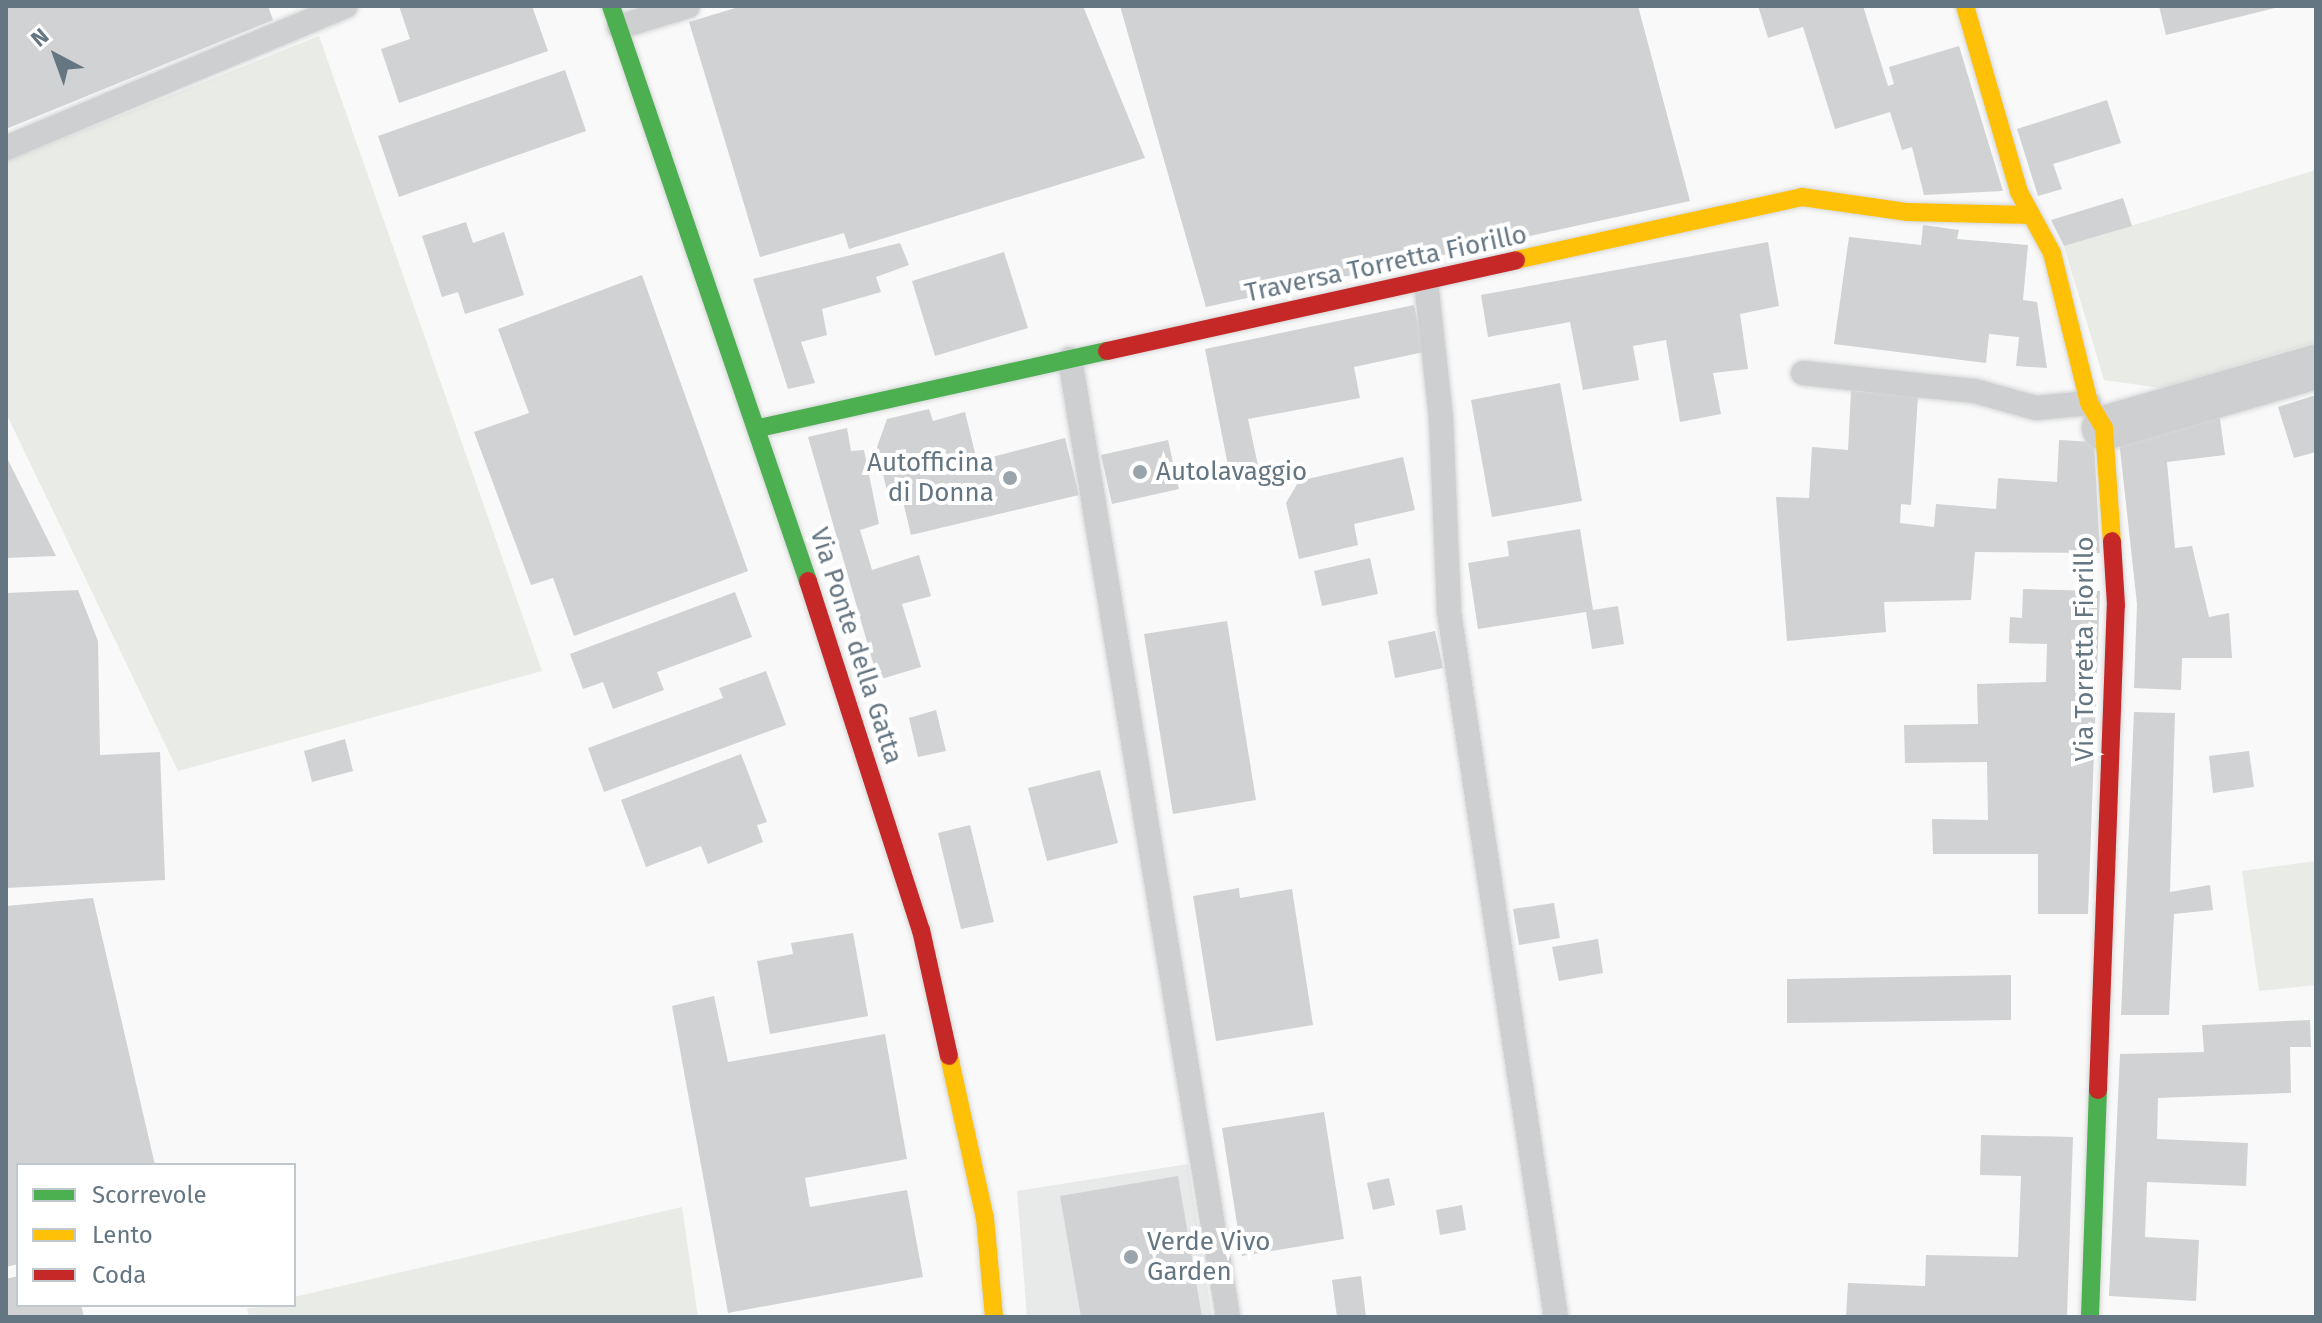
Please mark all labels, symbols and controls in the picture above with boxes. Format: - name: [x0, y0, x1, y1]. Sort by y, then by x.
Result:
- north arrow: [16, 16, 96, 96]
- text: N: [26, 23, 54, 52]
- street label: Traversa Torretta Fiorillo: [1242, 219, 1530, 309]
- place label: Autofficina di Donna: [867, 447, 994, 508]
- place label: Autolavaggio: [1156, 456, 1307, 488]
- marker: Autolavaggio: [1131, 463, 1149, 481]
- marker: Autofficina di Donna: [1001, 469, 1019, 487]
- street label: Via Ponte della Gatta: [803, 524, 909, 768]
- street label: Via Torretta Fiorillo: [2069, 536, 2101, 762]
- legend: [16, 1163, 296, 1307]
- text: Scorrevole: [92, 1181, 207, 1209]
- text: Lento: [92, 1221, 153, 1249]
- place label: Verde Vivo Garden: [1147, 1226, 1270, 1288]
- marker: Verde Vivo Garden: [1122, 1248, 1140, 1266]
- text: Coda: [92, 1261, 146, 1289]

